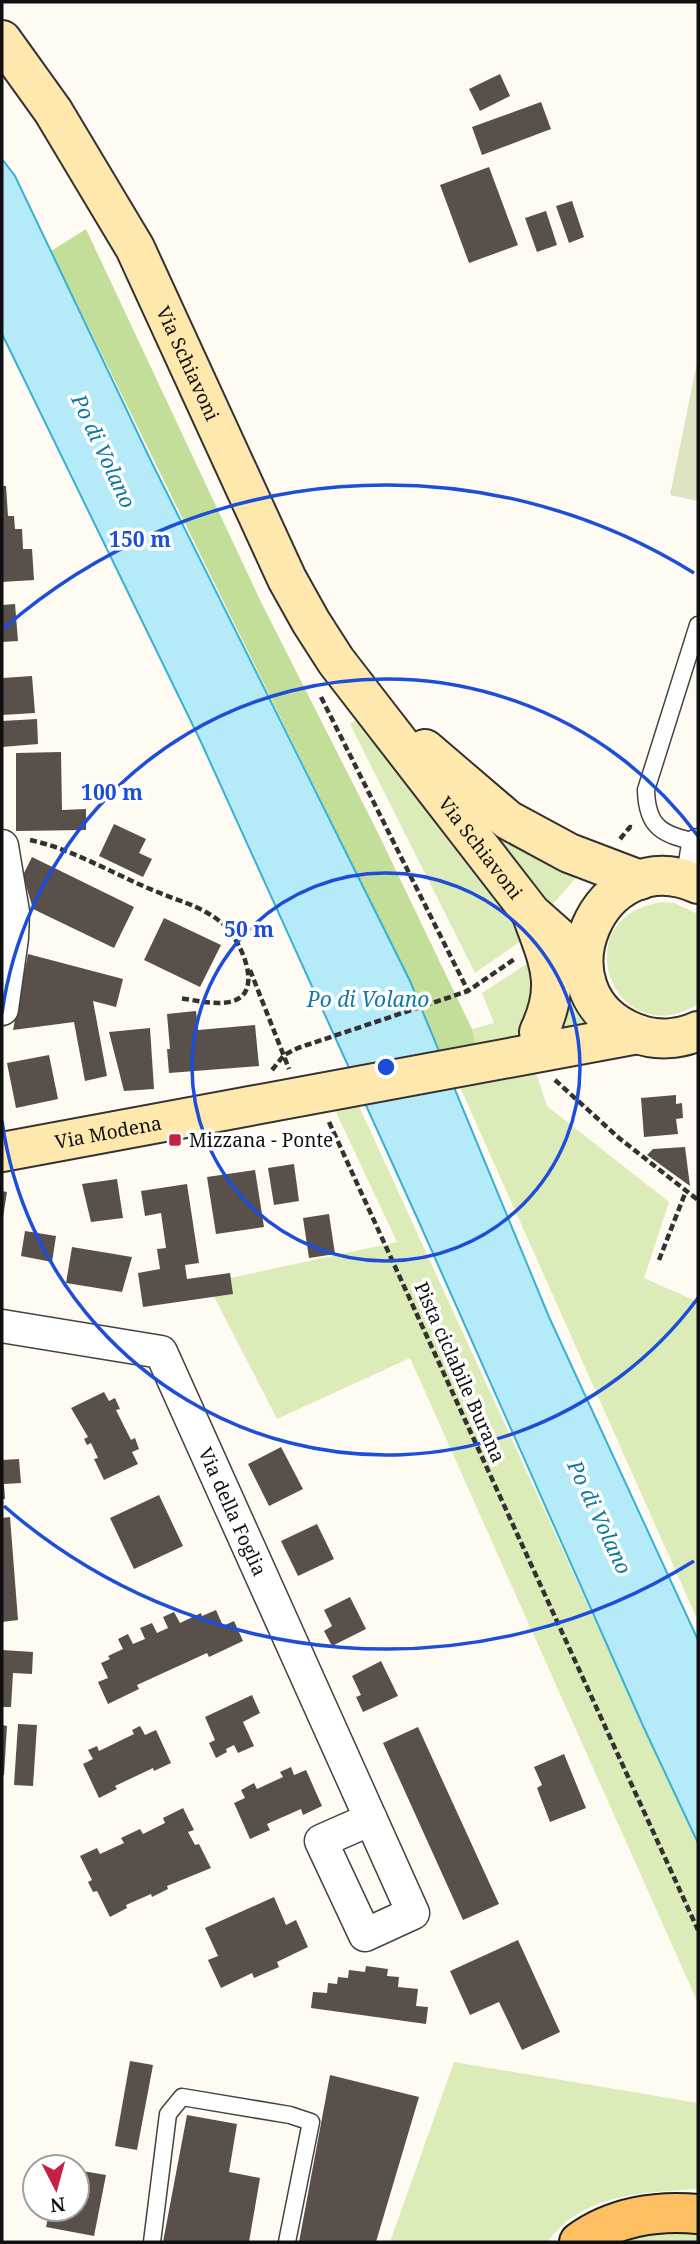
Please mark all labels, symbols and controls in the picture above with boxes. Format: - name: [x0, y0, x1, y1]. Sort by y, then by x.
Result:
- street label: Via Schiavoni: [150, 302, 226, 425]
- water label: Po di Volano: [65, 389, 143, 513]
- text: 150 m: [109, 525, 171, 553]
- text: 100 m: [81, 778, 143, 806]
- street label: Via Schiavoni: [432, 791, 529, 905]
- text: 50 m: [224, 915, 274, 943]
- water label: Po di Volano: [306, 985, 429, 1013]
- centre of rings: [374, 1055, 398, 1079]
- street label: Via Modena: [53, 1110, 164, 1155]
- place label: Mizzana - Ponte: [189, 1127, 333, 1153]
- marker: Mizzana - Ponte: [167, 1132, 183, 1148]
- street label: Pista ciclabile Burana: [408, 1278, 512, 1466]
- street label: Via della Foglia: [192, 1443, 273, 1580]
- water label: Po di Volano: [561, 1455, 639, 1579]
- north arrow: [21, 2153, 91, 2223]
- text: N: [49, 2191, 67, 2219]

